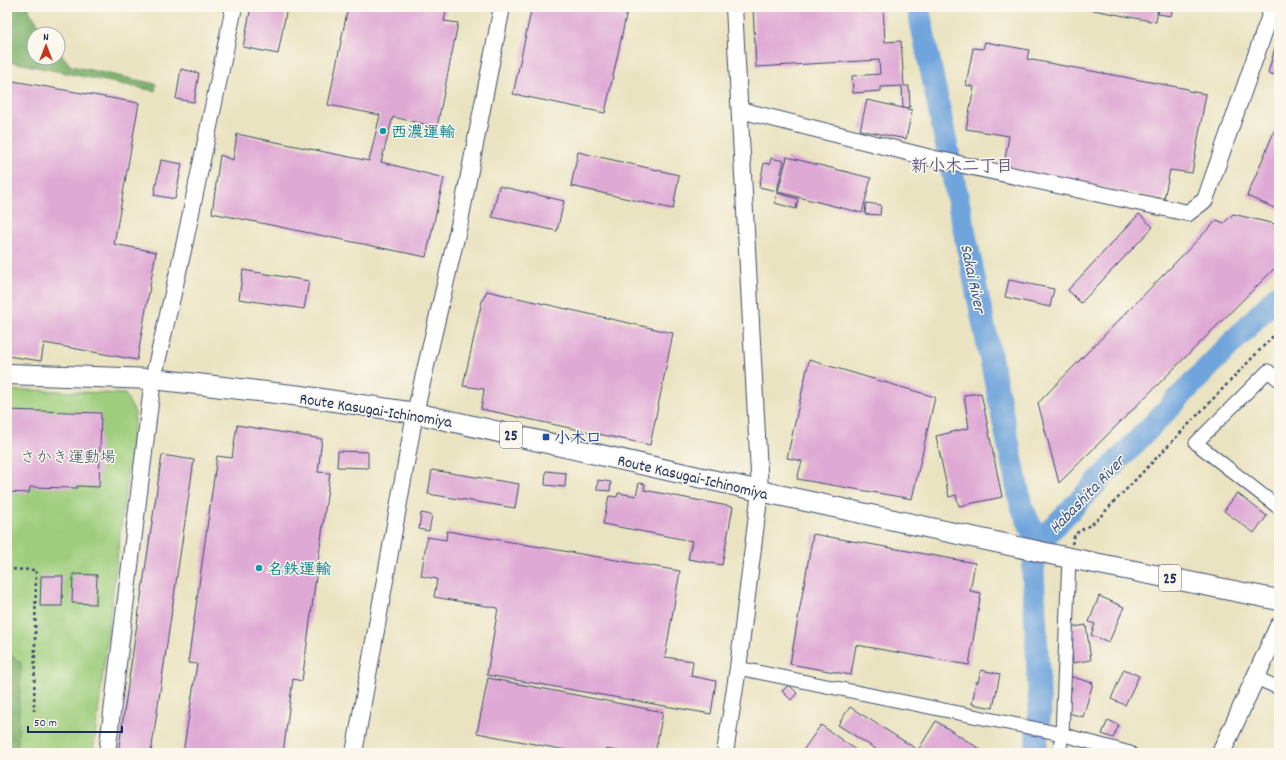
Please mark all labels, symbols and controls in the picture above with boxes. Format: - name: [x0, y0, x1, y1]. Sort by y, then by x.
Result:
- north arrow: [26, 26, 66, 66]
- text: N: [43, 30, 49, 46]
- place label: 西濃運輸: [391, 122, 456, 145]
- marker: 西濃運輸: [378, 126, 388, 136]
- district label: 新小木二丁目: [911, 156, 1013, 180]
- water label: Sakai River: [952, 242, 990, 317]
- street label: Route Kasugai-Ichinomiya: [298, 388, 454, 435]
- road number: 25: [500, 422, 522, 448]
- place label: 小木口: [554, 428, 602, 451]
- marker: 小木口: [541, 432, 551, 442]
- park label: さかき運動場: [20, 447, 116, 470]
- street label: Route Kasugai-Ichinomiya: [615, 450, 770, 507]
- water label: Habashita River: [1045, 450, 1133, 541]
- place label: 名鉄運輸: [267, 559, 332, 582]
- marker: 名鉄運輸: [254, 563, 264, 573]
- road number: 25: [1159, 565, 1181, 591]
- scale bar: [28, 708, 122, 734]
- text: 50 m: [34, 715, 57, 732]

